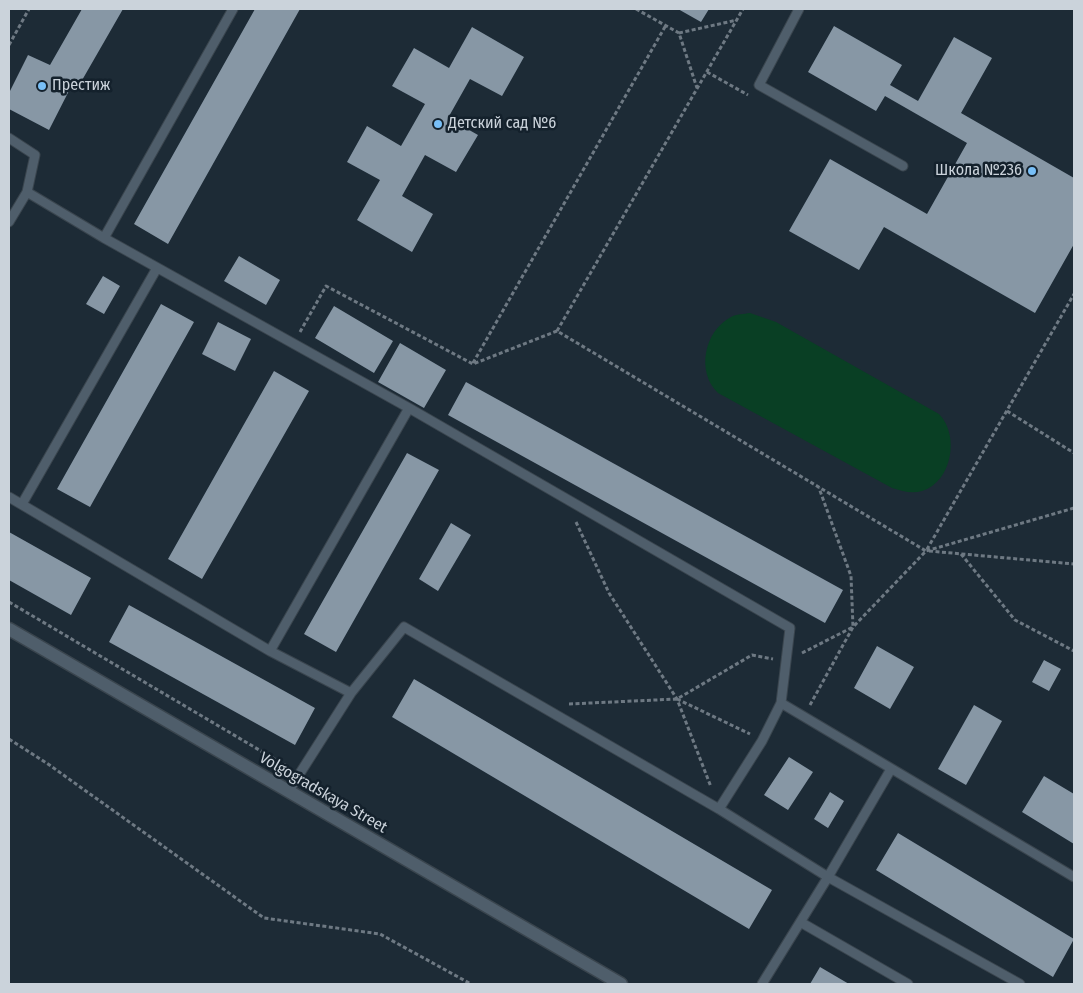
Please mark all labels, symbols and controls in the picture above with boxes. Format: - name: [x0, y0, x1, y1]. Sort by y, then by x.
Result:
- place label: Престиж: [52, 76, 110, 96]
- marker: Престиж: [36, 80, 48, 92]
- place label: Детский сад №6: [448, 114, 556, 134]
- marker: Детский сад №6: [432, 118, 444, 130]
- place label: Школа №236: [935, 161, 1022, 181]
- marker: Школа №236: [1026, 165, 1038, 177]
- street label: Volgogradskaya Street: [256, 749, 390, 837]

